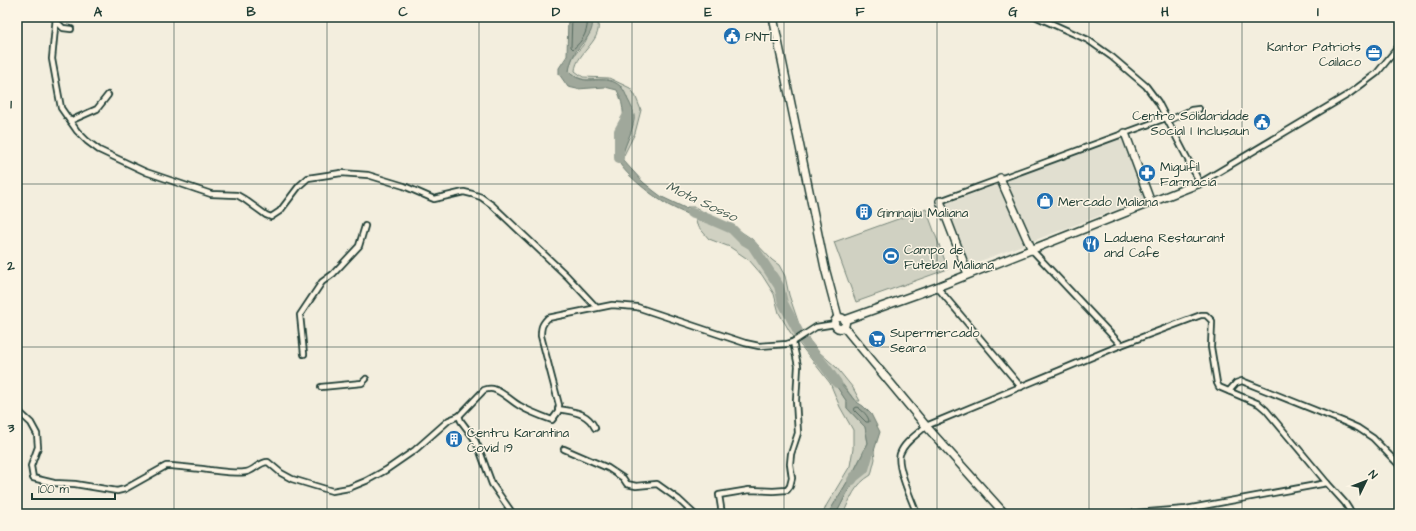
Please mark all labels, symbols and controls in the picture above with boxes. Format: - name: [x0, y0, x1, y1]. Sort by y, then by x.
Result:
- text: A: [94, 3, 103, 21]
- text: B: [246, 3, 256, 21]
- text: C: [398, 3, 408, 21]
- text: D: [552, 3, 561, 21]
- text: E: [704, 3, 712, 21]
- text: F: [855, 3, 865, 21]
- text: G: [1008, 3, 1018, 21]
- text: H: [1161, 3, 1169, 21]
- text: I: [1317, 3, 1319, 21]
- public building icon: PNTL: [722, 26, 742, 46]
- place label: PNTL: [745, 28, 779, 46]
- place label: Kantor Patriots Cailaco: [1267, 38, 1362, 71]
- office icon: Kantor Patriots Cailaco: [1364, 43, 1384, 63]
- text: 1: [10, 95, 12, 113]
- place label: Centro Solidaridade Social I Inclusaun: [1132, 107, 1249, 140]
- public building icon: Centro Solidaridade Social I Inclusaun: [1252, 112, 1272, 132]
- place label: Miguifil Farmacia: [1160, 158, 1217, 191]
- pharmacy icon: Miguifil Farmacia: [1137, 163, 1157, 183]
- water label: Mota Sosso: [663, 177, 742, 228]
- shop icon: Mercado Maliana: [1035, 191, 1055, 211]
- place label: Mercado Maliana: [1058, 193, 1158, 211]
- building icon: Gimnajiu Maliana: [854, 202, 874, 222]
- place label: Gimnajiu Maliana: [877, 204, 969, 222]
- place label: Laduena Restaurant and Cafe: [1104, 229, 1226, 262]
- restaurant icon: Laduena Restaurant and Cafe: [1081, 234, 1101, 254]
- place label: Campo de Futebal Maliana: [904, 241, 995, 274]
- sports icon: Campo de Futebal Maliana: [881, 246, 901, 266]
- text: 2: [6, 257, 15, 275]
- place label: Supermercado Seara: [890, 324, 980, 357]
- supermarket icon: Supermercado Seara: [867, 329, 887, 349]
- text: 3: [7, 419, 15, 437]
- place label: Centru Karantina Covid 19: [467, 424, 569, 457]
- building icon: Centru Karantina Covid 19: [444, 429, 464, 449]
- north arrow: [1346, 461, 1386, 501]
- text: N: [1365, 467, 1381, 482]
- scale bar: [32, 475, 115, 501]
- text: 100 m: [38, 481, 69, 498]

